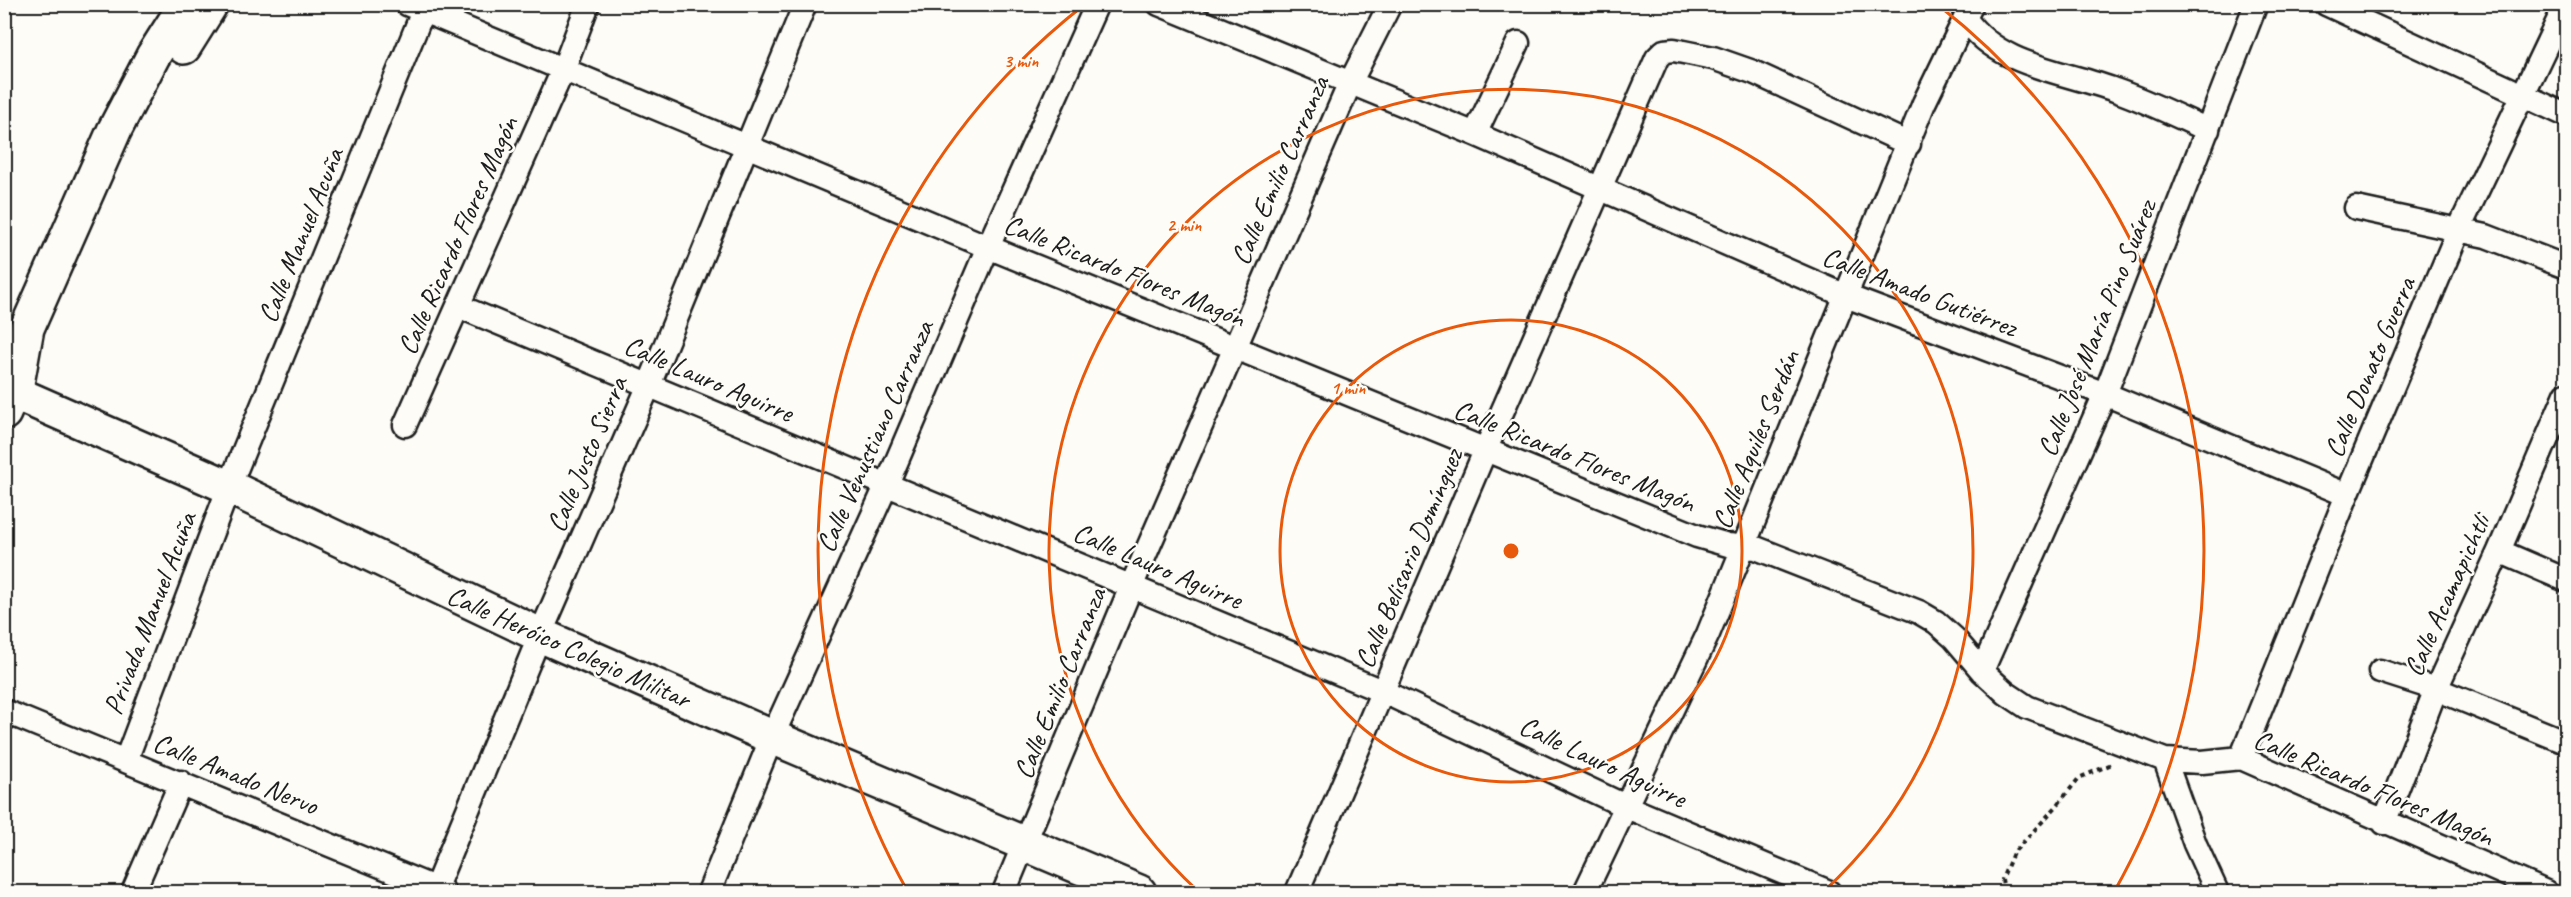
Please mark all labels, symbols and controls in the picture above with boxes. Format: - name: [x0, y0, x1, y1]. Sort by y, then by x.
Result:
- text: 3 min: [1004, 50, 1039, 72]
- street label: Calle Emilio Carranza: [1222, 69, 1337, 270]
- street label: Calle Ricardo Flores Magón: [389, 109, 526, 360]
- street label: Calle Manuel Acuña: [250, 141, 352, 328]
- street label: Calle José María Pino Suárez: [2029, 193, 2165, 461]
- street label: Calle Ricardo Flores Magón: [999, 206, 1252, 335]
- text: 2 min: [1167, 214, 1202, 236]
- street label: Calle Amado Gutiérrez: [1818, 238, 2024, 345]
- street label: Calle Donato Guerra: [2316, 270, 2424, 462]
- street label: Calle Venustiano Carranza: [808, 313, 942, 558]
- street label: Calle Lauro Aguirre: [619, 327, 800, 431]
- street label: Calle Aquiles Serdán: [1704, 343, 1808, 534]
- street label: Calle Justo Sierra: [538, 370, 636, 537]
- text: 1 min: [1331, 377, 1366, 399]
- street label: Calle Ricardo Flores Magón: [1449, 391, 1702, 520]
- street label: Calle Belisario Domínguez: [1346, 441, 1471, 673]
- street label: Privada Manuel Acuña: [95, 505, 205, 719]
- street label: Calle Acamapichtli: [2395, 506, 2499, 681]
- street label: Calle Lauro Aguirre: [1068, 514, 1249, 618]
- centre of rings: [1501, 541, 1521, 561]
- street label: Calle Heróico Colegio Militar: [442, 577, 698, 717]
- street label: Calle Emilio Carranza: [1005, 581, 1114, 784]
- street label: Calle Lauro Aguirre: [1514, 708, 1694, 816]
- street label: Calle Ricardo Flores Magón: [2249, 721, 2500, 854]
- street label: Calle Amado Nervo: [148, 725, 325, 823]

